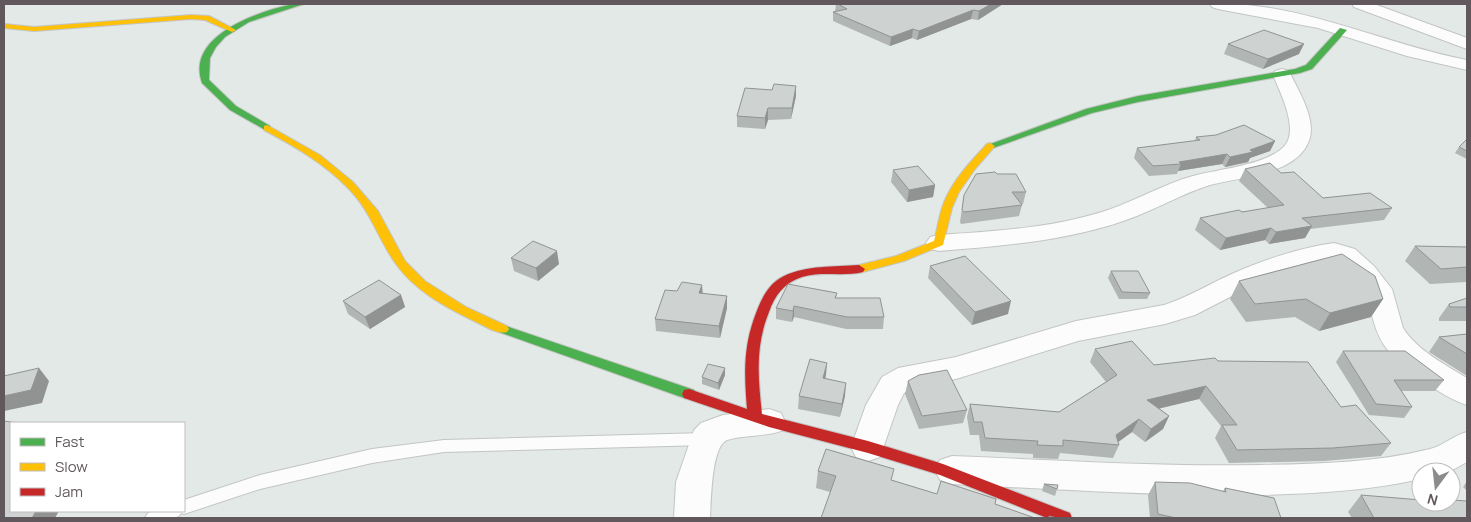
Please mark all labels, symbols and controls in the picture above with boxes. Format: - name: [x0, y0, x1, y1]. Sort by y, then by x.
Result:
- legend: [10, 422, 185, 512]
- text: Fast: [55, 431, 84, 452]
- text: Slow: [55, 456, 88, 477]
- north arrow: [1411, 462, 1461, 512]
- text: Jam: [55, 481, 83, 502]
- text: N: [1425, 490, 1440, 511]

